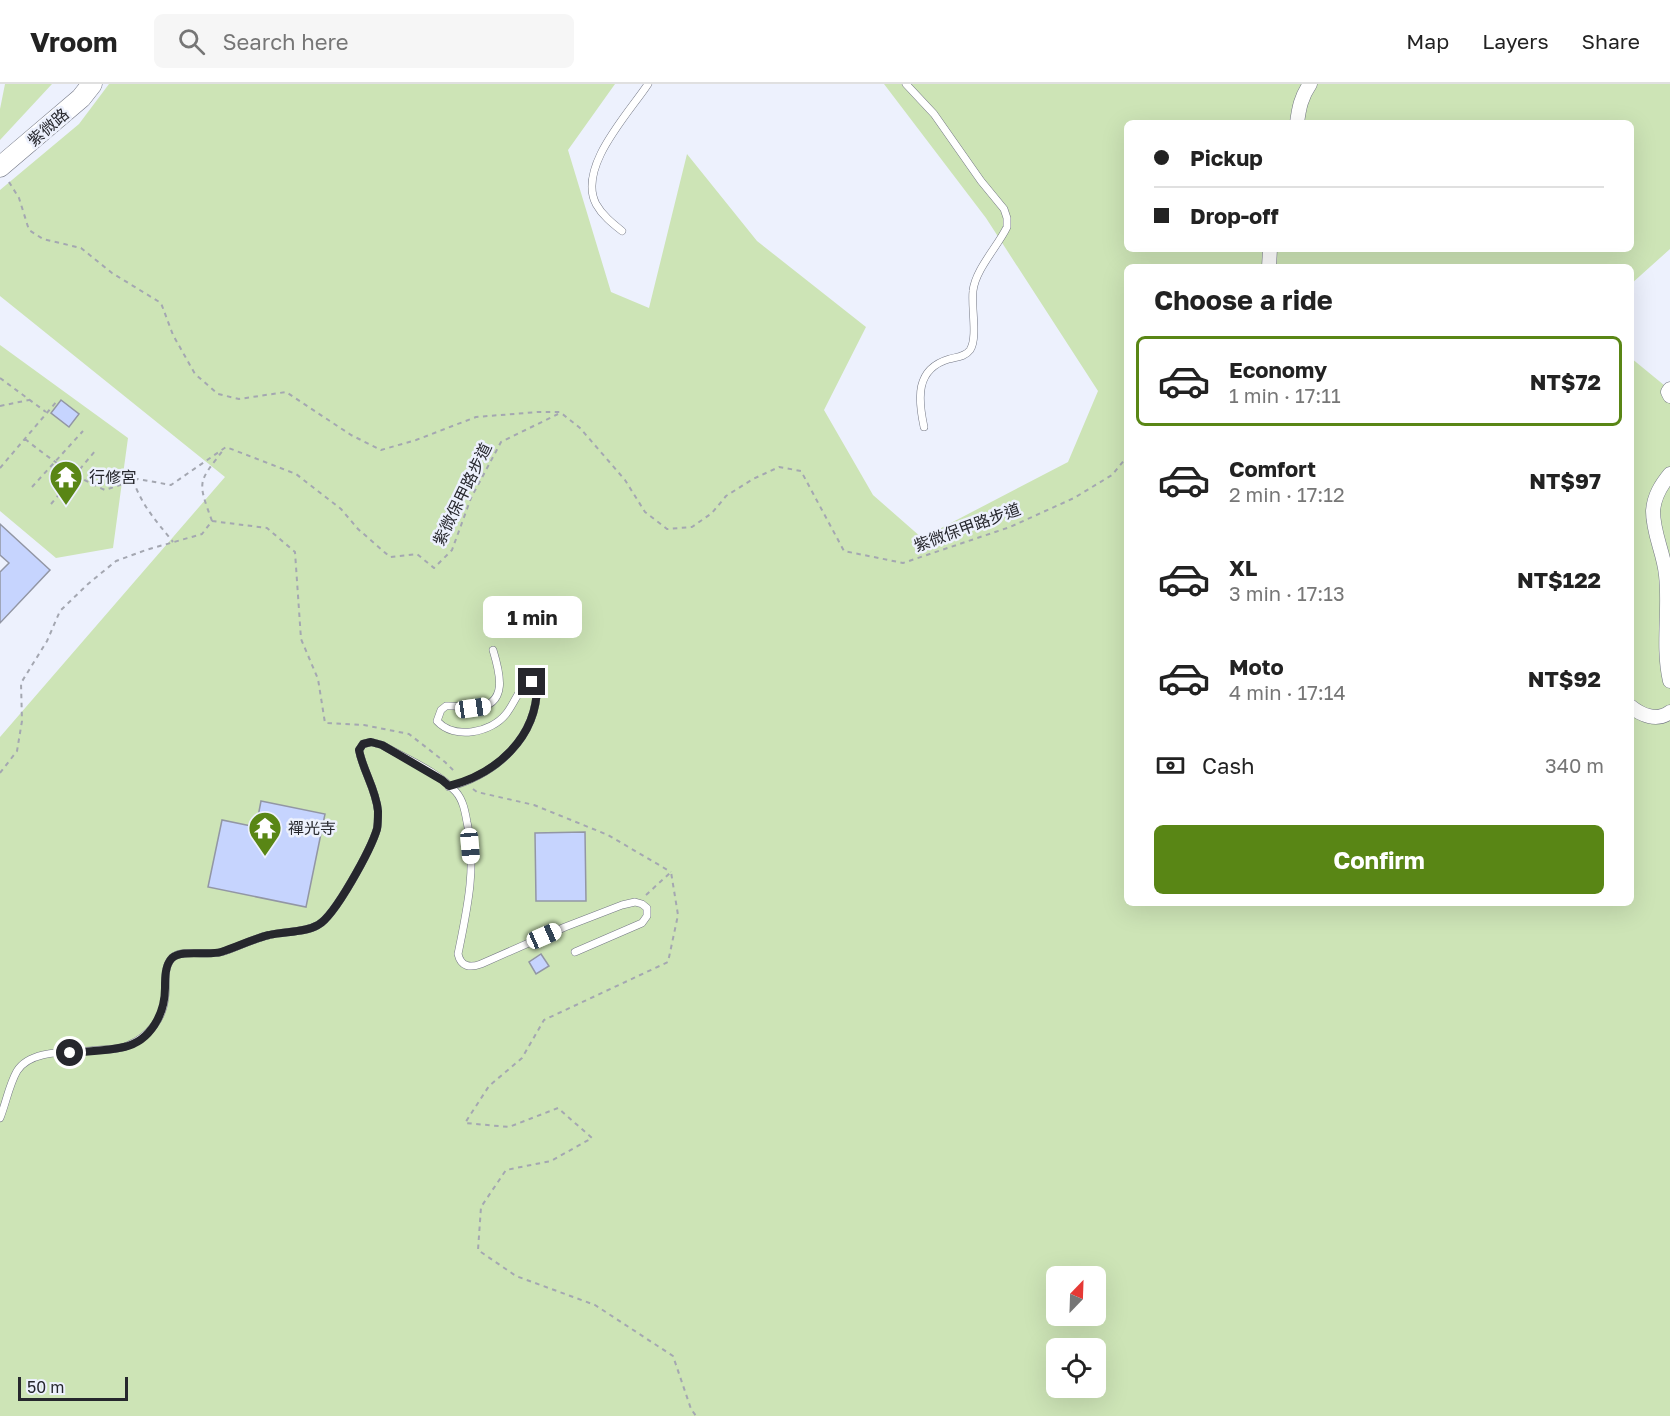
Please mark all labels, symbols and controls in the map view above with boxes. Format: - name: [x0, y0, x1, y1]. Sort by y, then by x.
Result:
- search box: [154, 14, 574, 68]
- text: Vroom: [30, 25, 118, 58]
- icon: search: [175, 25, 208, 58]
- text: Search here: [223, 28, 349, 55]
- text: Map: [1406, 28, 1449, 54]
- text: Layers: [1482, 28, 1549, 54]
- text: Share: [1582, 28, 1640, 54]
- street label: 紫微路: [23, 104, 73, 150]
- text: Pickup: [1190, 144, 1263, 171]
- text: Drop-off: [1190, 202, 1279, 229]
- text: Choose a ride: [1154, 284, 1333, 316]
- icon: car: [1157, 354, 1211, 408]
- text: Economy: [1229, 356, 1327, 383]
- text: NT$72: [1530, 368, 1601, 395]
- text: 1 min · 17:11: [1229, 383, 1341, 407]
- street label: 紫微保甲路步道: [428, 439, 496, 549]
- icon: car: [1157, 453, 1211, 507]
- text: Comfort: [1229, 455, 1316, 482]
- temple icon: 行修宮: [48, 459, 84, 506]
- place label: 行修宮: [89, 467, 137, 487]
- text: NT$97: [1529, 467, 1601, 494]
- text: 2 min · 17:12: [1229, 482, 1345, 506]
- street label: 紫微保甲路步道: [911, 498, 1023, 556]
- icon: car: [1157, 552, 1211, 606]
- text: XL: [1229, 554, 1257, 581]
- text: NT$122: [1517, 566, 1601, 593]
- text: 3 min · 17:13: [1229, 581, 1345, 605]
- callout: 1 min: [482, 595, 582, 637]
- text: 1 min: [507, 605, 558, 629]
- icon: car: [1157, 651, 1211, 705]
- text: Moto: [1229, 653, 1284, 680]
- text: NT$92: [1528, 665, 1601, 692]
- route end: [518, 668, 545, 695]
- text: 4 min · 17:14: [1229, 680, 1346, 704]
- car: [454, 697, 492, 719]
- icon: cash: [1154, 749, 1187, 782]
- text: Cash: [1202, 752, 1255, 779]
- text: 340 m: [1545, 753, 1604, 777]
- temple icon: 禪光寺: [247, 810, 283, 857]
- place label: 禪光寺: [288, 818, 336, 838]
- button: Confirm: [1154, 825, 1604, 894]
- car: [459, 827, 481, 865]
- car: [524, 920, 564, 952]
- route start: [56, 1039, 83, 1066]
- north arrow: [1046, 1266, 1106, 1326]
- map controls: [1046, 1266, 1106, 1398]
- button: locate: [1046, 1338, 1106, 1398]
- scale bar: [18, 1374, 128, 1402]
- text: 50 m: [27, 1377, 64, 1397]

